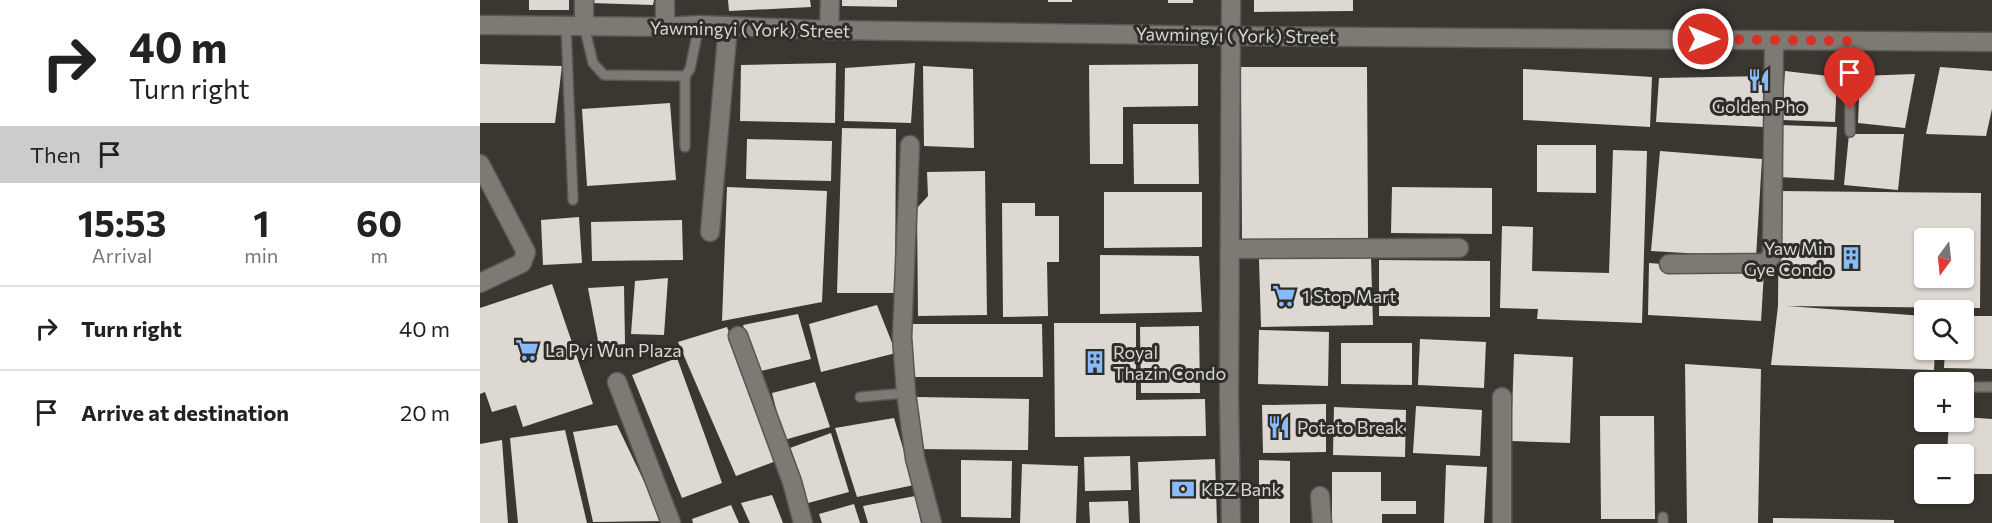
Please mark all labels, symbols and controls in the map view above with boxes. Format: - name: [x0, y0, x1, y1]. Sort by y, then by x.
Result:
- position arrow: [1671, 7, 1735, 71]
- street label: Yawmingyi ( York) Street: [649, 16, 851, 42]
- text: 40 m: [129, 20, 227, 72]
- street label: Yawmingyi ( York) Street: [1135, 22, 1337, 48]
- icon: right: [30, 24, 108, 102]
- pin: [1824, 47, 1875, 109]
- icon: arrive: [1833, 56, 1866, 89]
- restaurant icon: Golden Pho: [1746, 67, 1772, 93]
- text: Turn right: [129, 72, 249, 105]
- place label: Golden Pho: [1712, 95, 1806, 117]
- icon: arrive: [93, 138, 126, 171]
- text: Then: [30, 141, 81, 168]
- text: 15:53: [78, 200, 167, 244]
- text: 1: [253, 200, 269, 244]
- text: 60: [356, 200, 402, 244]
- north arrow: [1914, 228, 1974, 288]
- map controls: [1914, 228, 1974, 504]
- place label: Yaw Min Gye Condo: [1744, 237, 1833, 280]
- text: Arrival: [92, 243, 152, 267]
- text: min: [244, 243, 278, 267]
- text: m: [370, 243, 388, 267]
- building icon: Yaw Min Gye Condo: [1838, 245, 1864, 271]
- supermarket icon: 1 Stop Mart: [1271, 283, 1297, 309]
- place label: 1 Stop Mart: [1302, 285, 1397, 307]
- button: search: [1914, 300, 1974, 360]
- icon: right: [30, 312, 63, 345]
- text: Turn right: [81, 315, 182, 342]
- text: 40 m: [399, 315, 450, 342]
- supermarket icon: La Pyi Wun Plaza: [514, 337, 540, 363]
- place label: La Pyi Wun Plaza: [545, 339, 682, 361]
- place label: Royal Thazin Condo: [1113, 341, 1226, 384]
- building icon: Royal Thazin Condo: [1082, 349, 1108, 375]
- button: +: [1914, 372, 1974, 432]
- icon: arrive: [30, 396, 63, 429]
- text: Arrive at destination: [81, 399, 289, 426]
- text: 20 m: [400, 399, 450, 426]
- restaurant icon: Potato Break: [1266, 414, 1292, 440]
- place label: Potato Break: [1297, 416, 1404, 438]
- button: −: [1914, 444, 1974, 504]
- bank icon: KBZ Bank: [1170, 476, 1196, 502]
- place label: KBZ Bank: [1201, 478, 1282, 500]

